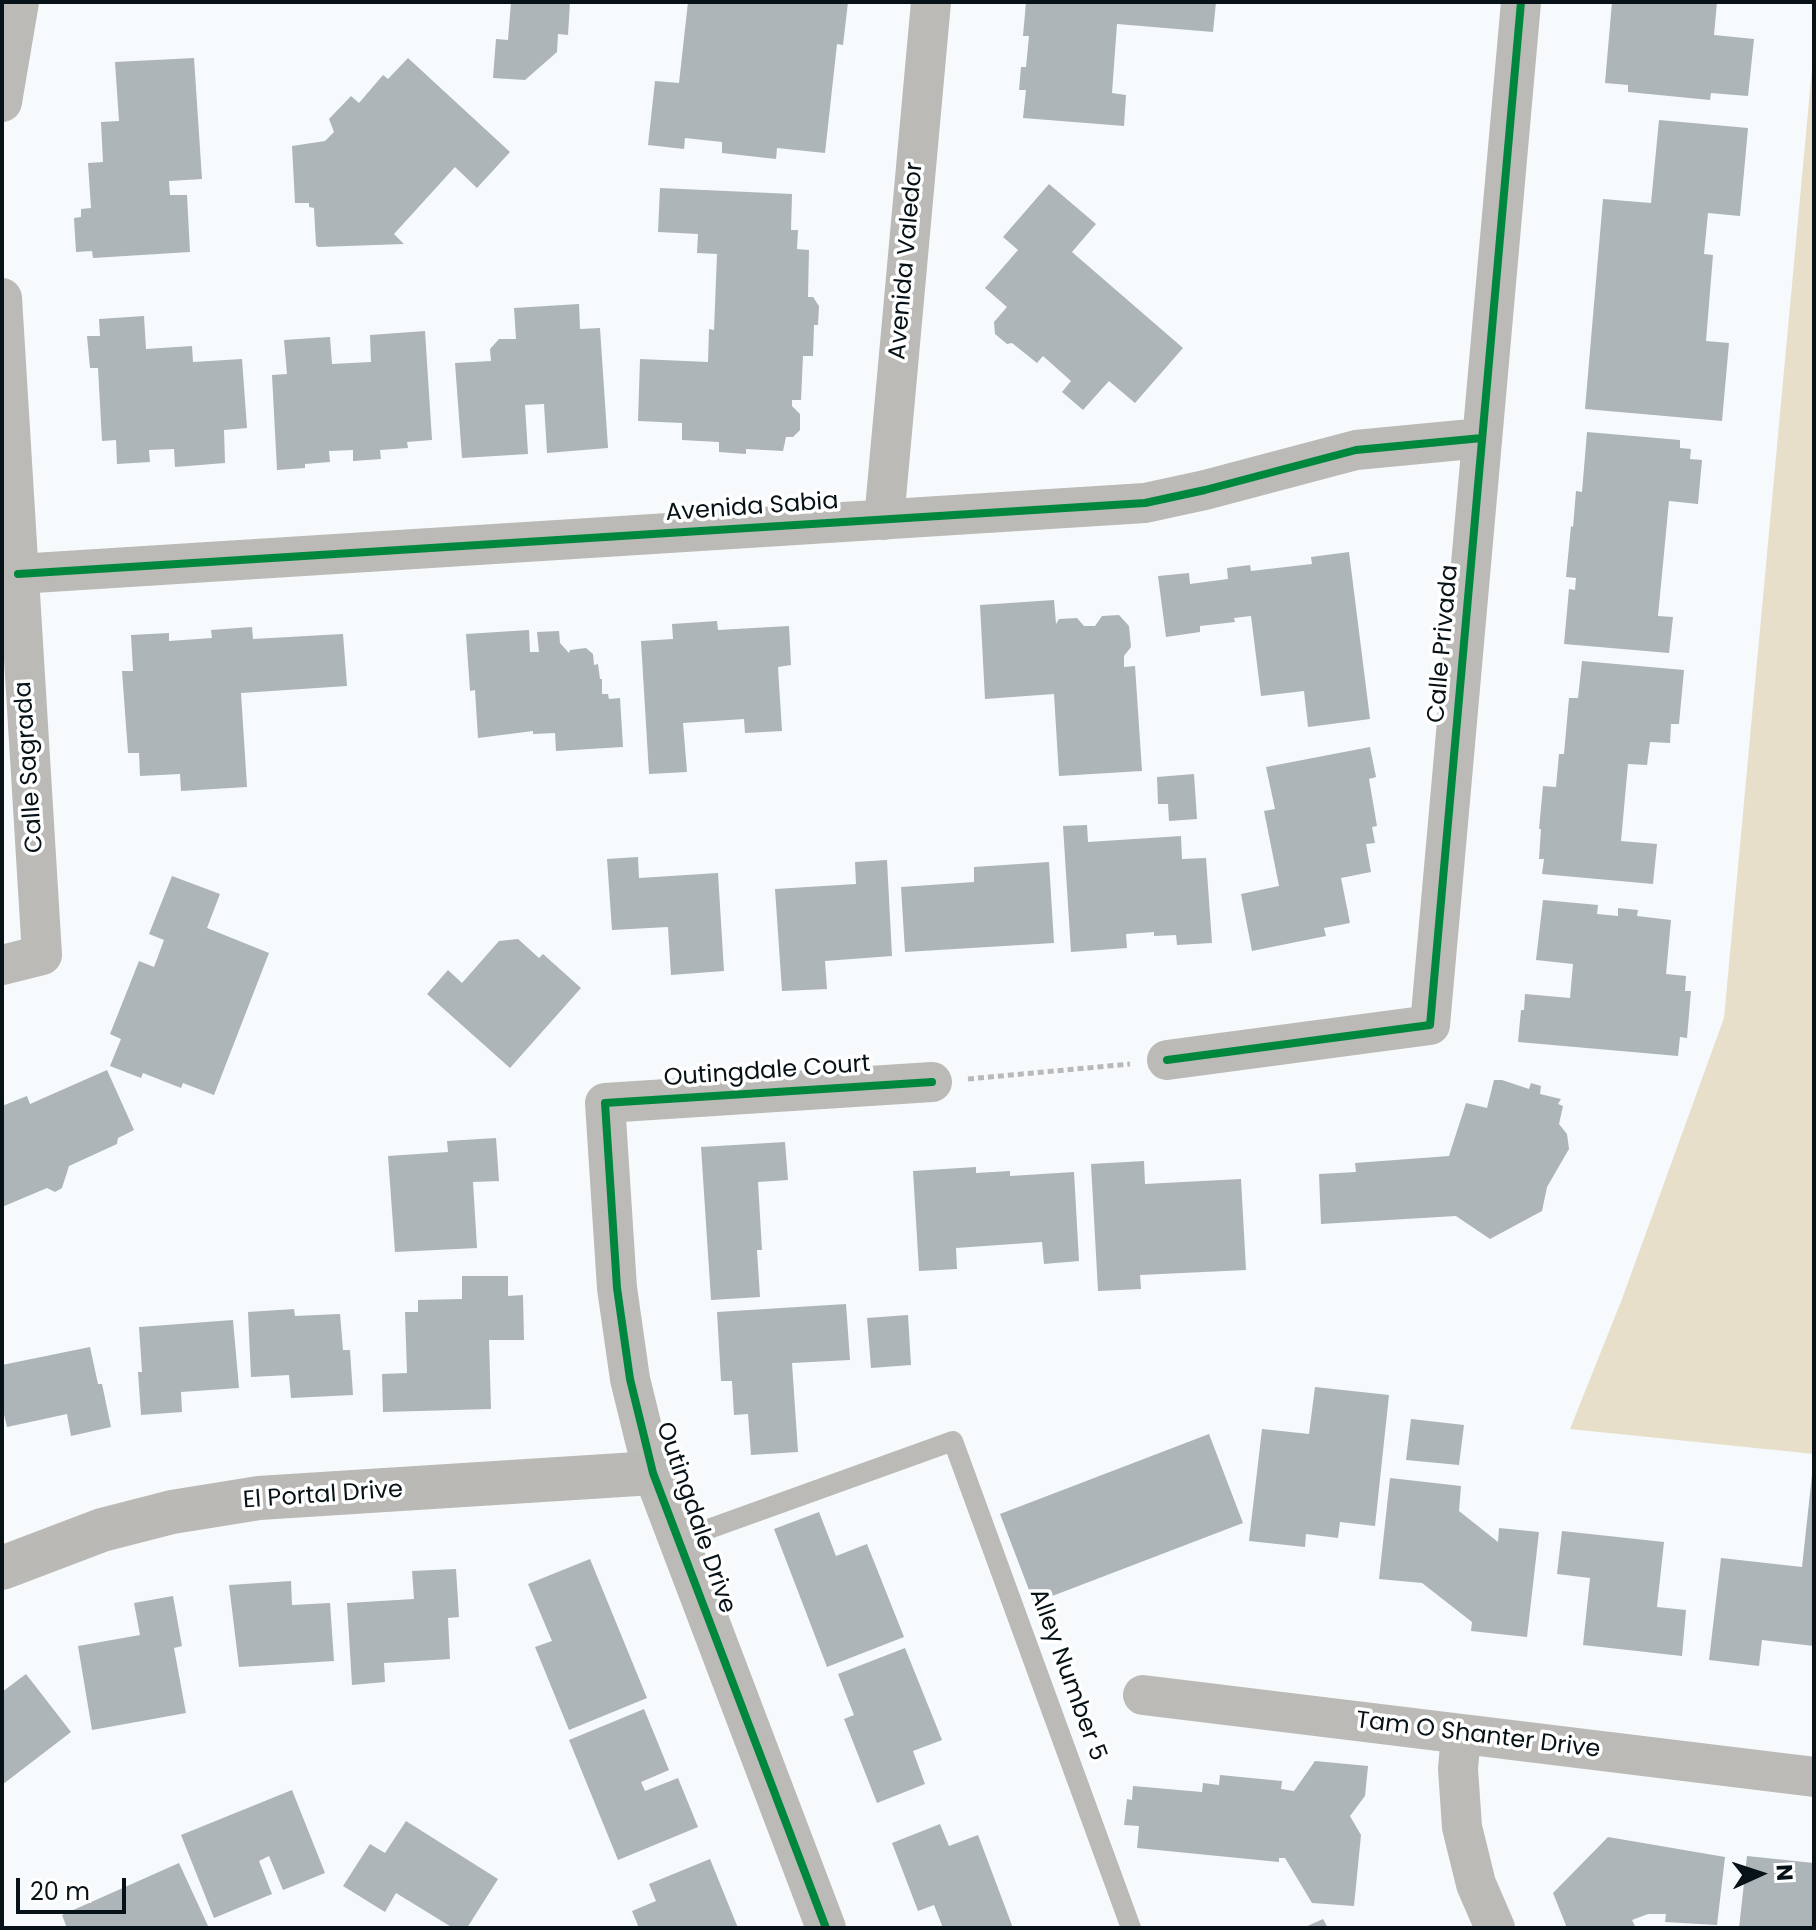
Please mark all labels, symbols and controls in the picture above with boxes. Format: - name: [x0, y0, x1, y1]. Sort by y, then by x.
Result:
- street label: Avenida Valedor: [884, 161, 930, 361]
- street label: Avenida Sabia: [665, 488, 839, 528]
- street label: Calle Privada: [1423, 564, 1465, 724]
- street label: Calle Sagrada: [10, 680, 50, 854]
- street label: Outingdale Court: [663, 1050, 871, 1094]
- street label: Outingdale Drive: [649, 1419, 741, 1617]
- street label: El Portal Drive: [242, 1476, 404, 1516]
- street label: Alley Number 5: [1022, 1585, 1112, 1765]
- street label: Tam O Shanter Drive: [1354, 1707, 1602, 1765]
- north arrow: [1720, 1834, 1800, 1914]
- scale bar: [20, 1862, 130, 1912]
- text: N: [1769, 1864, 1800, 1882]
- text: 20 m: [30, 1875, 90, 1908]

